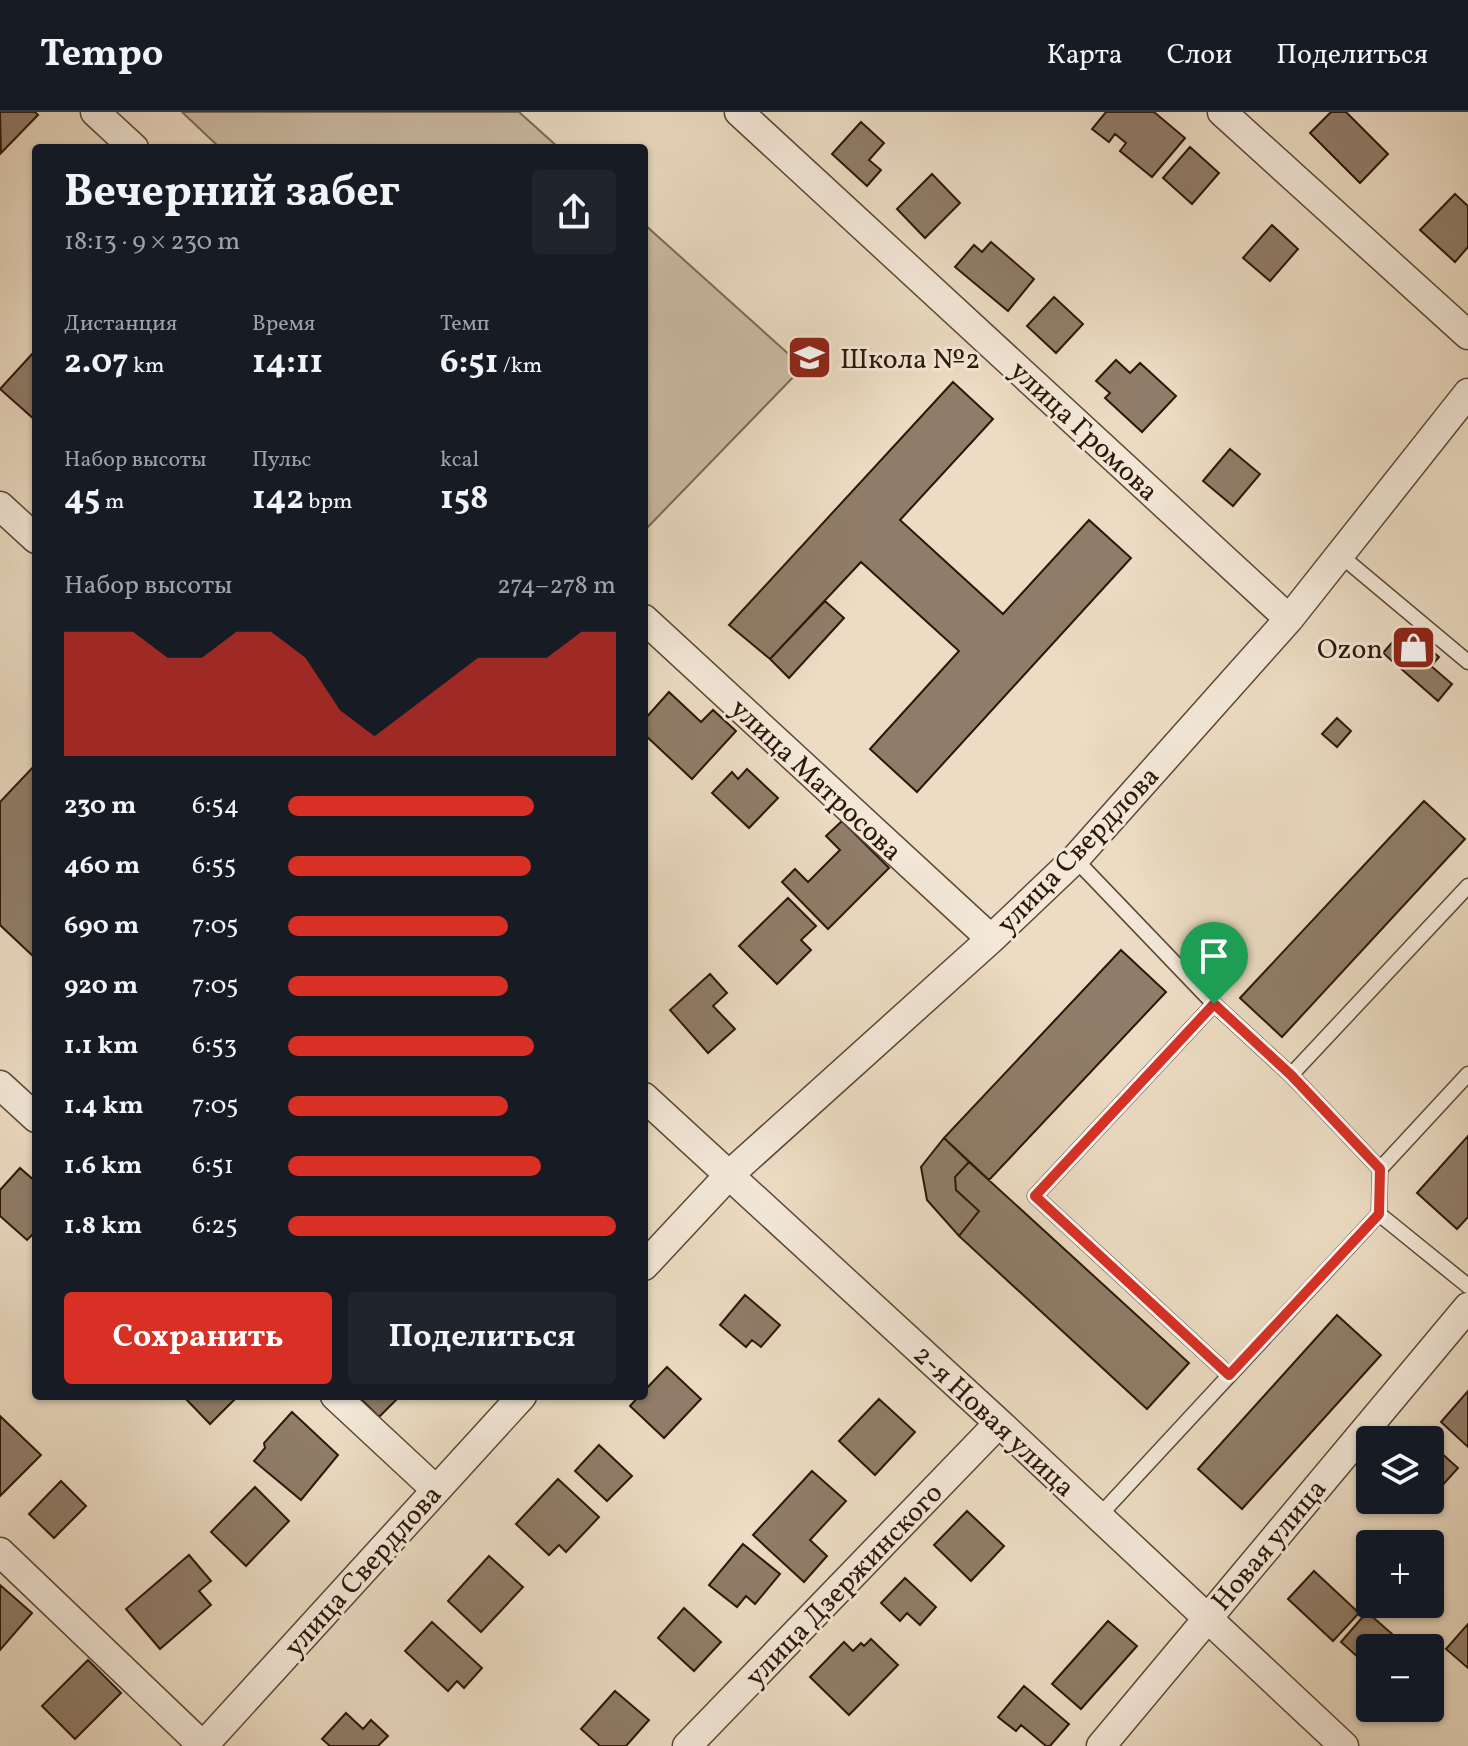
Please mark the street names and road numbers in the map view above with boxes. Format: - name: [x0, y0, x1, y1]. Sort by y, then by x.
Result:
- street label: улица Громова: [1000, 352, 1166, 511]
- street label: улица Матросова: [721, 691, 910, 871]
- street label: улица Свердлова: [989, 758, 1169, 943]
- street label: 2-я Новая улица: [904, 1337, 1083, 1507]
- street label: Новая улица: [1203, 1471, 1337, 1620]
- street label: улица Дзержинского: [737, 1475, 953, 1696]
- street label: улица Свердлова: [276, 1477, 452, 1666]

